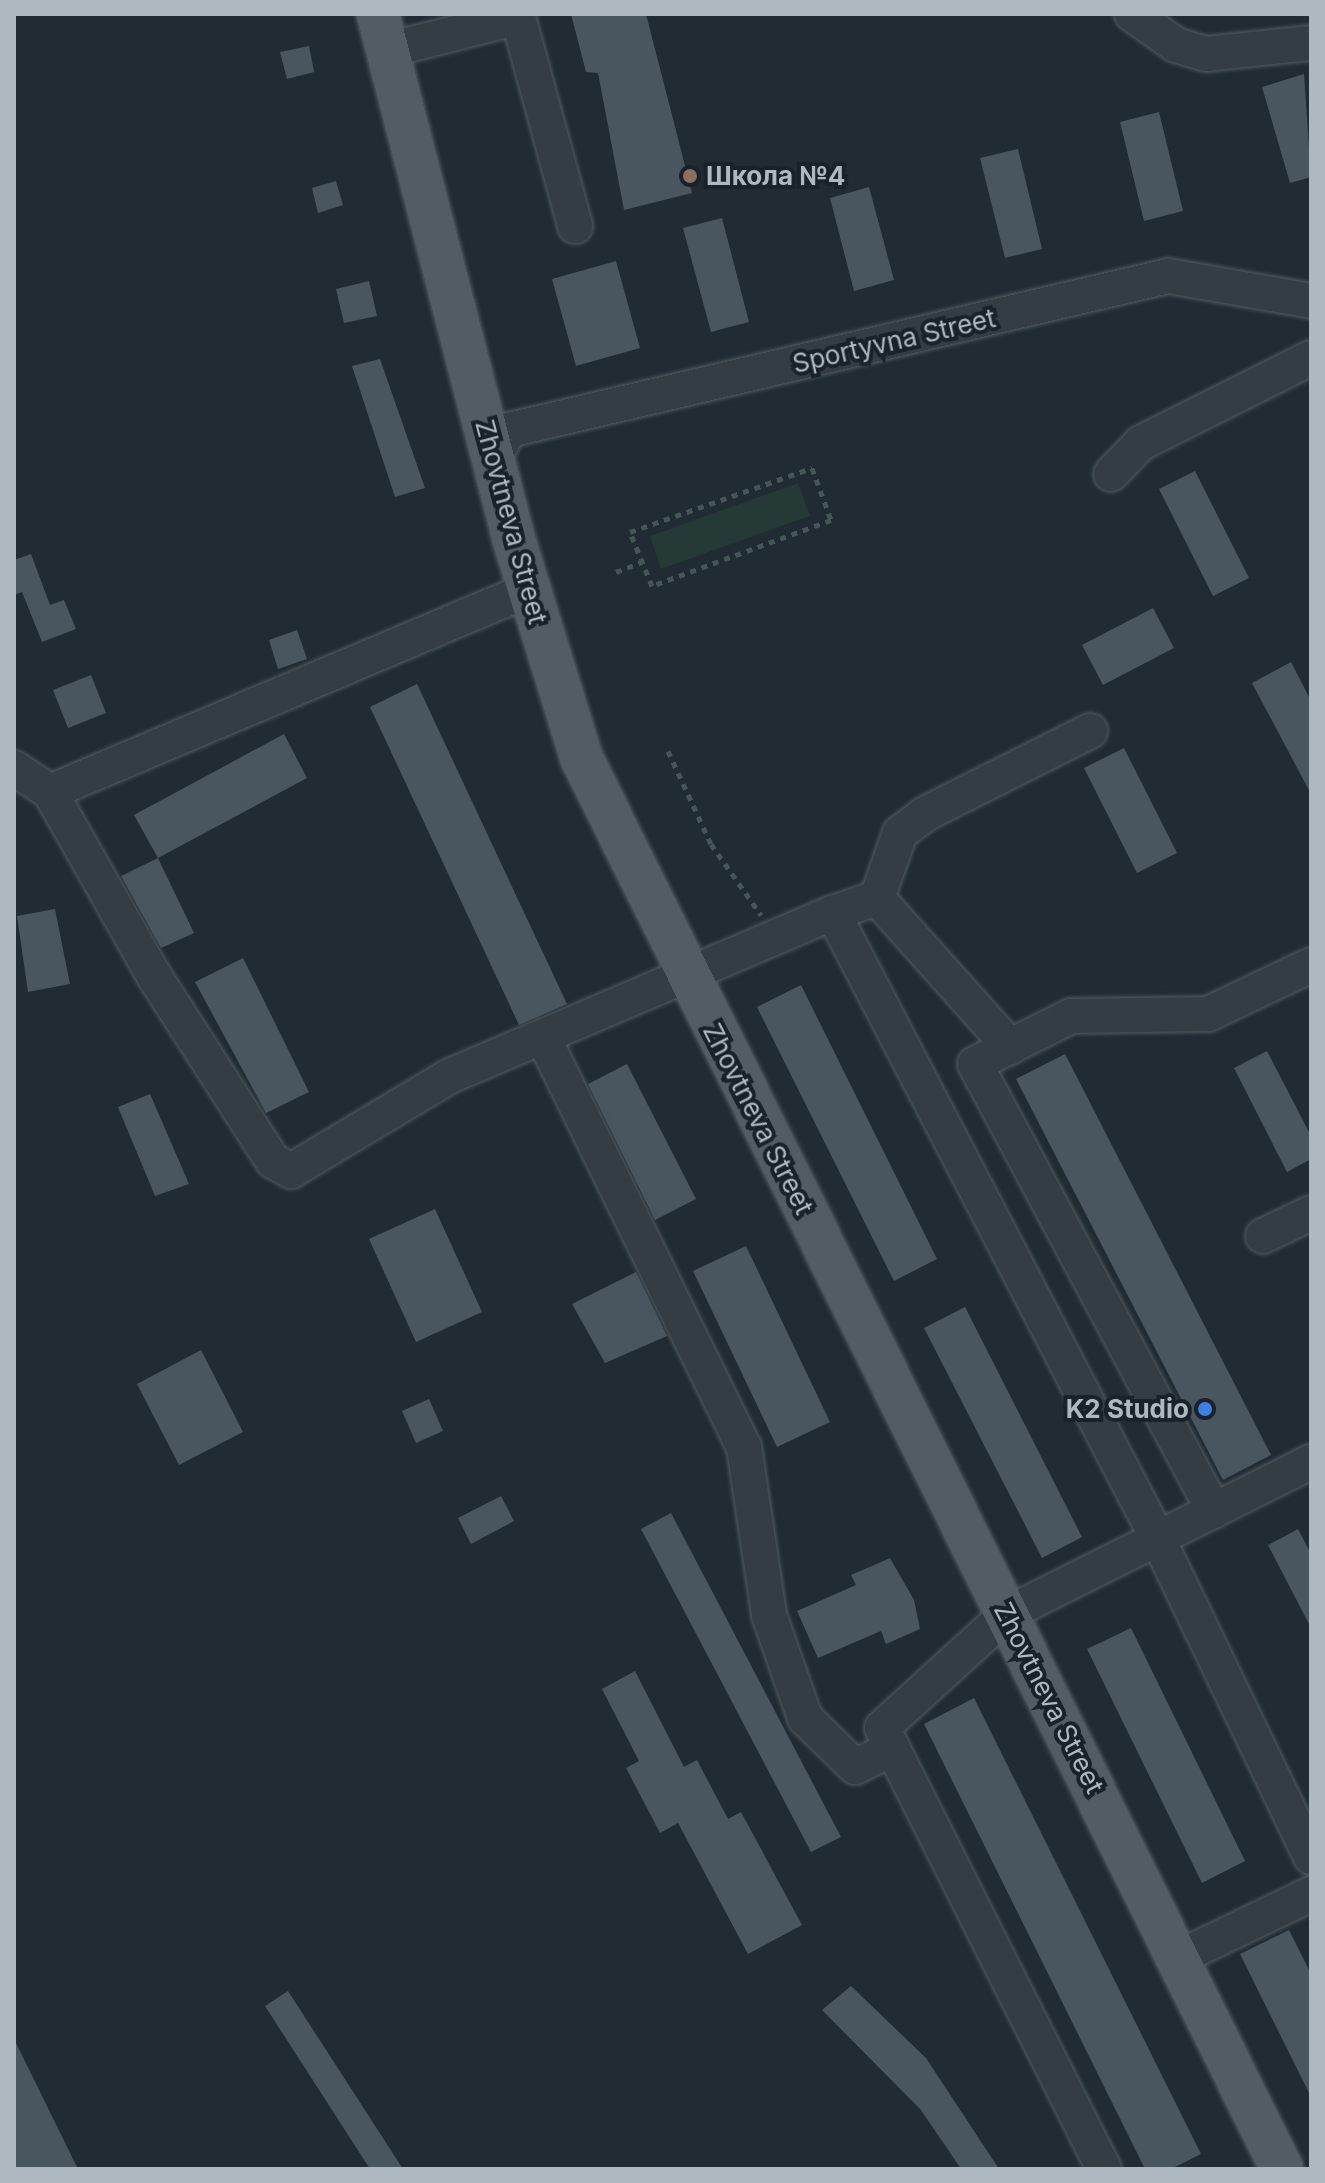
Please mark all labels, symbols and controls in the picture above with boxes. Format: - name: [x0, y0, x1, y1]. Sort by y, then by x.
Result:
- place label: Школа №4: [706, 160, 845, 192]
- marker: Школа №4: [681, 167, 699, 185]
- street label: Sportyvna Street: [790, 302, 998, 380]
- street label: Zhovtneva Street: [469, 417, 553, 627]
- street label: Zhovtneva Street: [696, 1018, 820, 1220]
- place label: K2 Studio: [1066, 1393, 1189, 1425]
- marker: K2 Studio: [1196, 1400, 1214, 1418]
- street label: Zhovtneva Street: [987, 1597, 1111, 1799]

